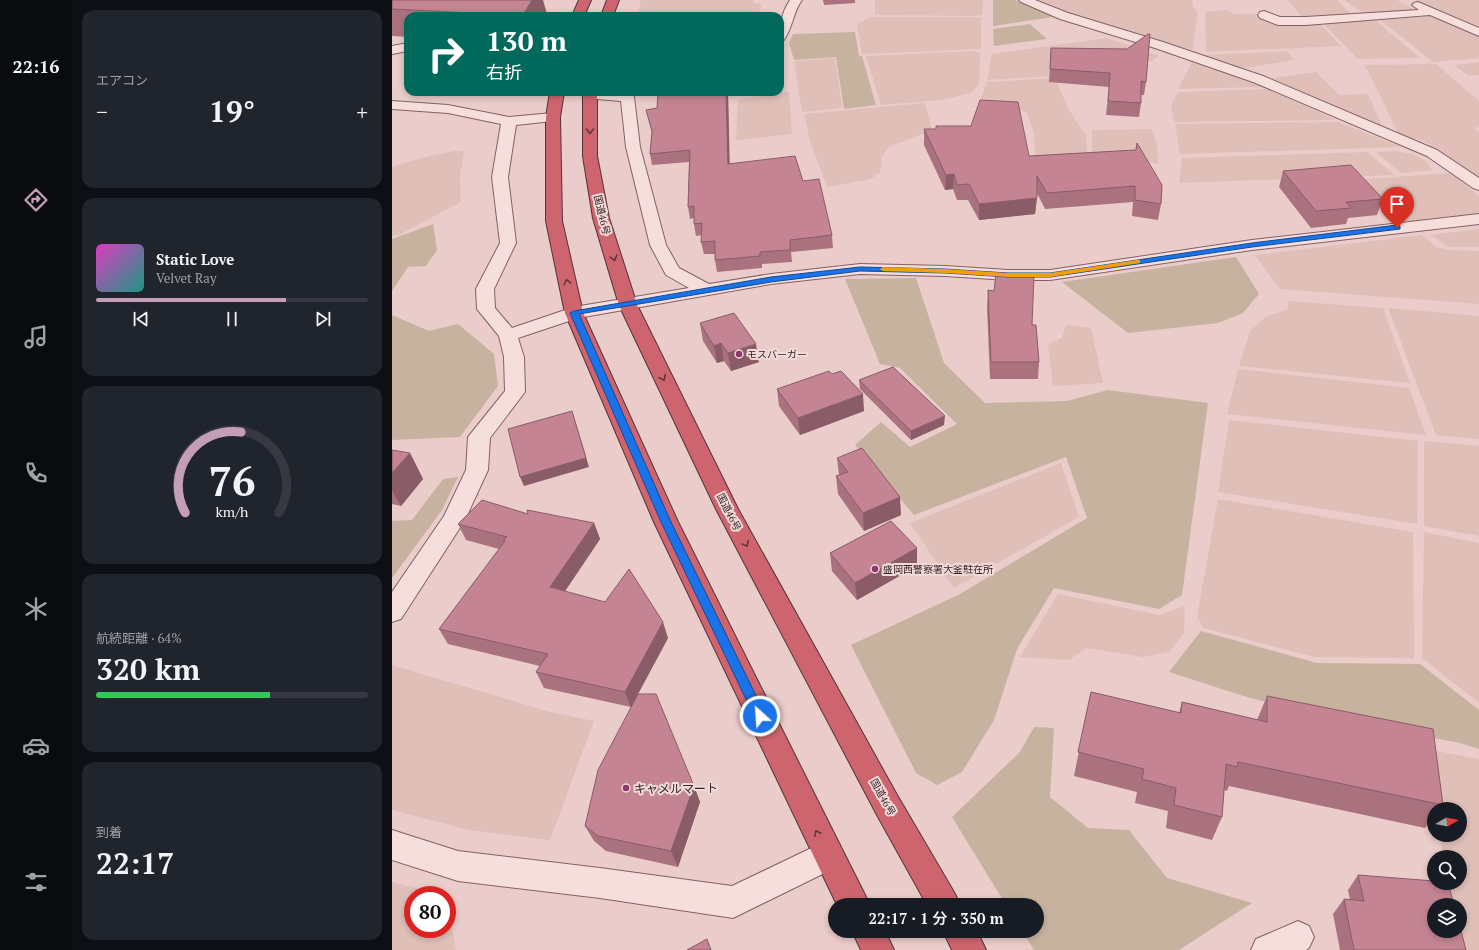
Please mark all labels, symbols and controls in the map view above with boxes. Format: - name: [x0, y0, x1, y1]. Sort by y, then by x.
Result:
- text: 130 m: [486, 22, 567, 59]
- icon: right: [420, 28, 472, 80]
- text: 22:16: [13, 54, 59, 78]
- text: 右折: [486, 60, 522, 84]
- text: エアコン: [96, 71, 148, 89]
- text: 19°: [209, 91, 255, 131]
- text: −: [96, 97, 108, 126]
- text: +: [356, 97, 368, 126]
- one-way arrow: [586, 128, 594, 134]
- icon: directions: [22, 186, 50, 214]
- pin: [1380, 187, 1414, 228]
- icon: arrive: [1386, 193, 1408, 215]
- street label: 国道46号: [591, 194, 613, 236]
- text: Static Love: [156, 249, 234, 269]
- one-way arrow: [609, 254, 618, 261]
- text: Velvet Ray: [156, 269, 216, 287]
- one-way arrow: [564, 279, 572, 285]
- icon: previous: [130, 308, 152, 330]
- icon: pause: [221, 308, 243, 330]
- icon: next: [312, 308, 334, 330]
- icon: music: [22, 323, 50, 351]
- place label: モスバーガー: [747, 348, 807, 361]
- marker: モスバーガー: [734, 349, 744, 359]
- one-way arrow: [659, 373, 666, 381]
- text: 76: [208, 453, 256, 508]
- icon: phone: [22, 459, 50, 487]
- street label: 国道46号: [714, 491, 744, 533]
- text: km/h: [216, 502, 249, 521]
- one-way arrow: [742, 540, 749, 547]
- place label: 盛岡西警察署大釜駐在所: [883, 563, 993, 576]
- marker: 盛岡西警察署大釜駐在所: [870, 564, 880, 574]
- icon: climate: [22, 595, 50, 623]
- text: 航続距離 · 64%: [96, 629, 182, 647]
- text: 320 km: [96, 649, 200, 689]
- position arrow: [739, 695, 781, 737]
- icon: car: [22, 732, 50, 760]
- street label: 国道46号: [867, 776, 899, 818]
- place label: キャメルマート: [634, 781, 718, 796]
- marker: キャメルマート: [621, 783, 631, 793]
- north arrow: [1427, 802, 1467, 842]
- map controls: [1427, 802, 1467, 938]
- text: 到着: [96, 823, 122, 841]
- one-way arrow: [814, 830, 822, 837]
- text: 22:17: [96, 843, 174, 883]
- button: search: [1427, 850, 1467, 890]
- icon: filters: [22, 868, 50, 896]
- speed limit sign: 80: [404, 886, 456, 938]
- button: layers: [1427, 898, 1467, 938]
- text: 22:17 · 1 分 · 350 m: [869, 908, 1004, 928]

